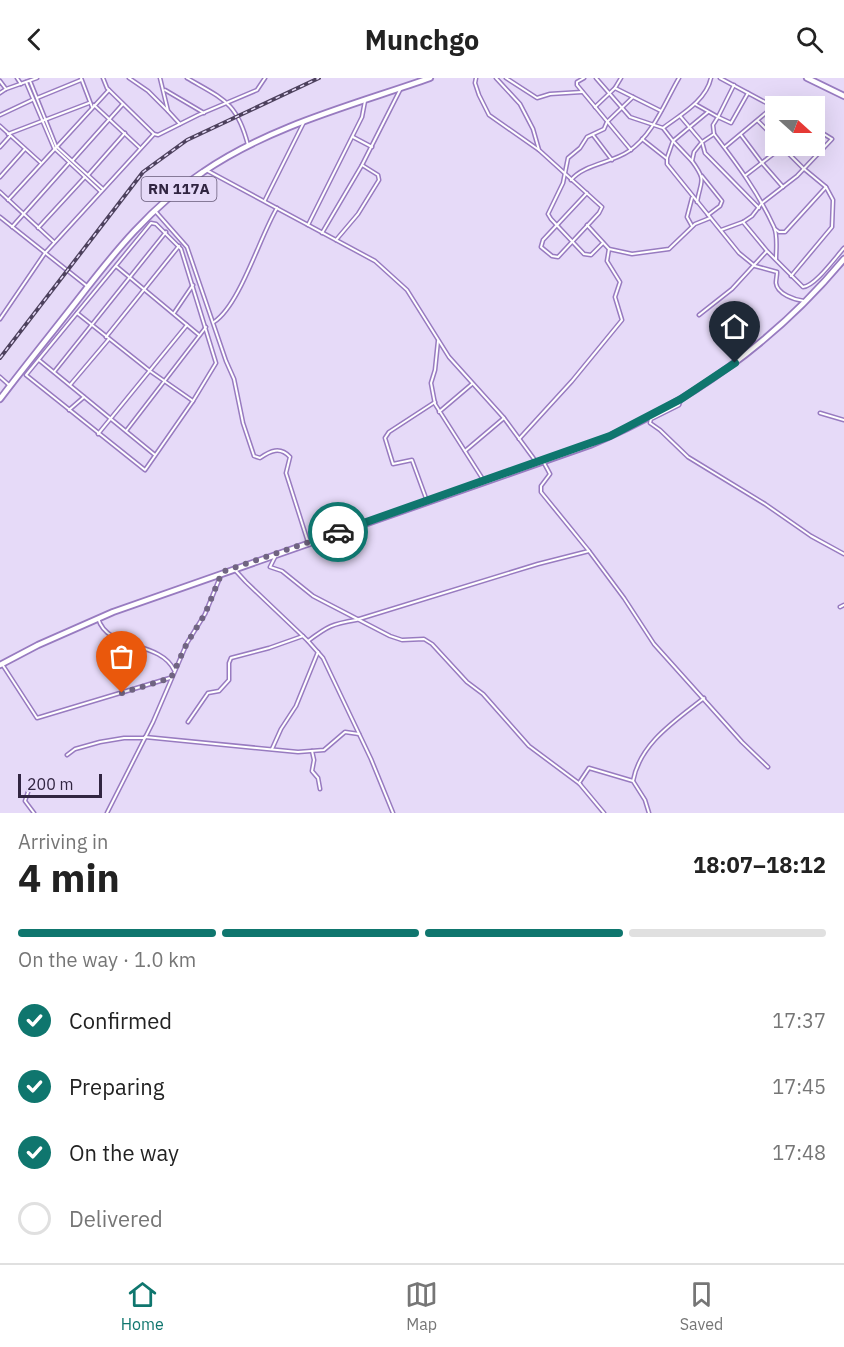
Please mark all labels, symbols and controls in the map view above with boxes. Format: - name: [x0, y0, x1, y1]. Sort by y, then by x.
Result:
- text: Munchgo: [365, 22, 479, 57]
- icon: back: [18, 23, 51, 56]
- icon: search: [793, 23, 826, 56]
- north arrow: [765, 96, 825, 156]
- map controls: [765, 96, 825, 156]
- road number: RN 117A: [142, 177, 216, 201]
- pin: [709, 301, 760, 363]
- icon: home: [718, 310, 751, 343]
- courier: [308, 502, 368, 562]
- icon: car: [322, 516, 355, 549]
- pin: [96, 631, 147, 693]
- icon: bag: [105, 640, 138, 673]
- scale bar: [18, 771, 102, 798]
- text: 200 m: [27, 774, 74, 794]
- text: Arriving in: [18, 828, 108, 855]
- text: 18:07–18:12: [693, 850, 826, 879]
- text: 4 min: [18, 852, 120, 903]
- text: On the way · 1.0 km: [18, 946, 196, 973]
- icon: check: [18, 1004, 51, 1037]
- text: Confirmed: [69, 1006, 172, 1035]
- text: 17:37: [772, 1007, 826, 1034]
- icon: check: [18, 1070, 51, 1103]
- text: Preparing: [69, 1072, 164, 1101]
- text: 17:45: [772, 1073, 826, 1100]
- icon: check: [18, 1136, 51, 1169]
- text: On the way: [69, 1138, 179, 1167]
- text: 17:48: [772, 1139, 826, 1166]
- text: Delivered: [69, 1204, 163, 1233]
- tab: Home: [121, 1278, 164, 1334]
- tab: Map: [405, 1278, 438, 1334]
- tab: Saved: [680, 1278, 723, 1334]

